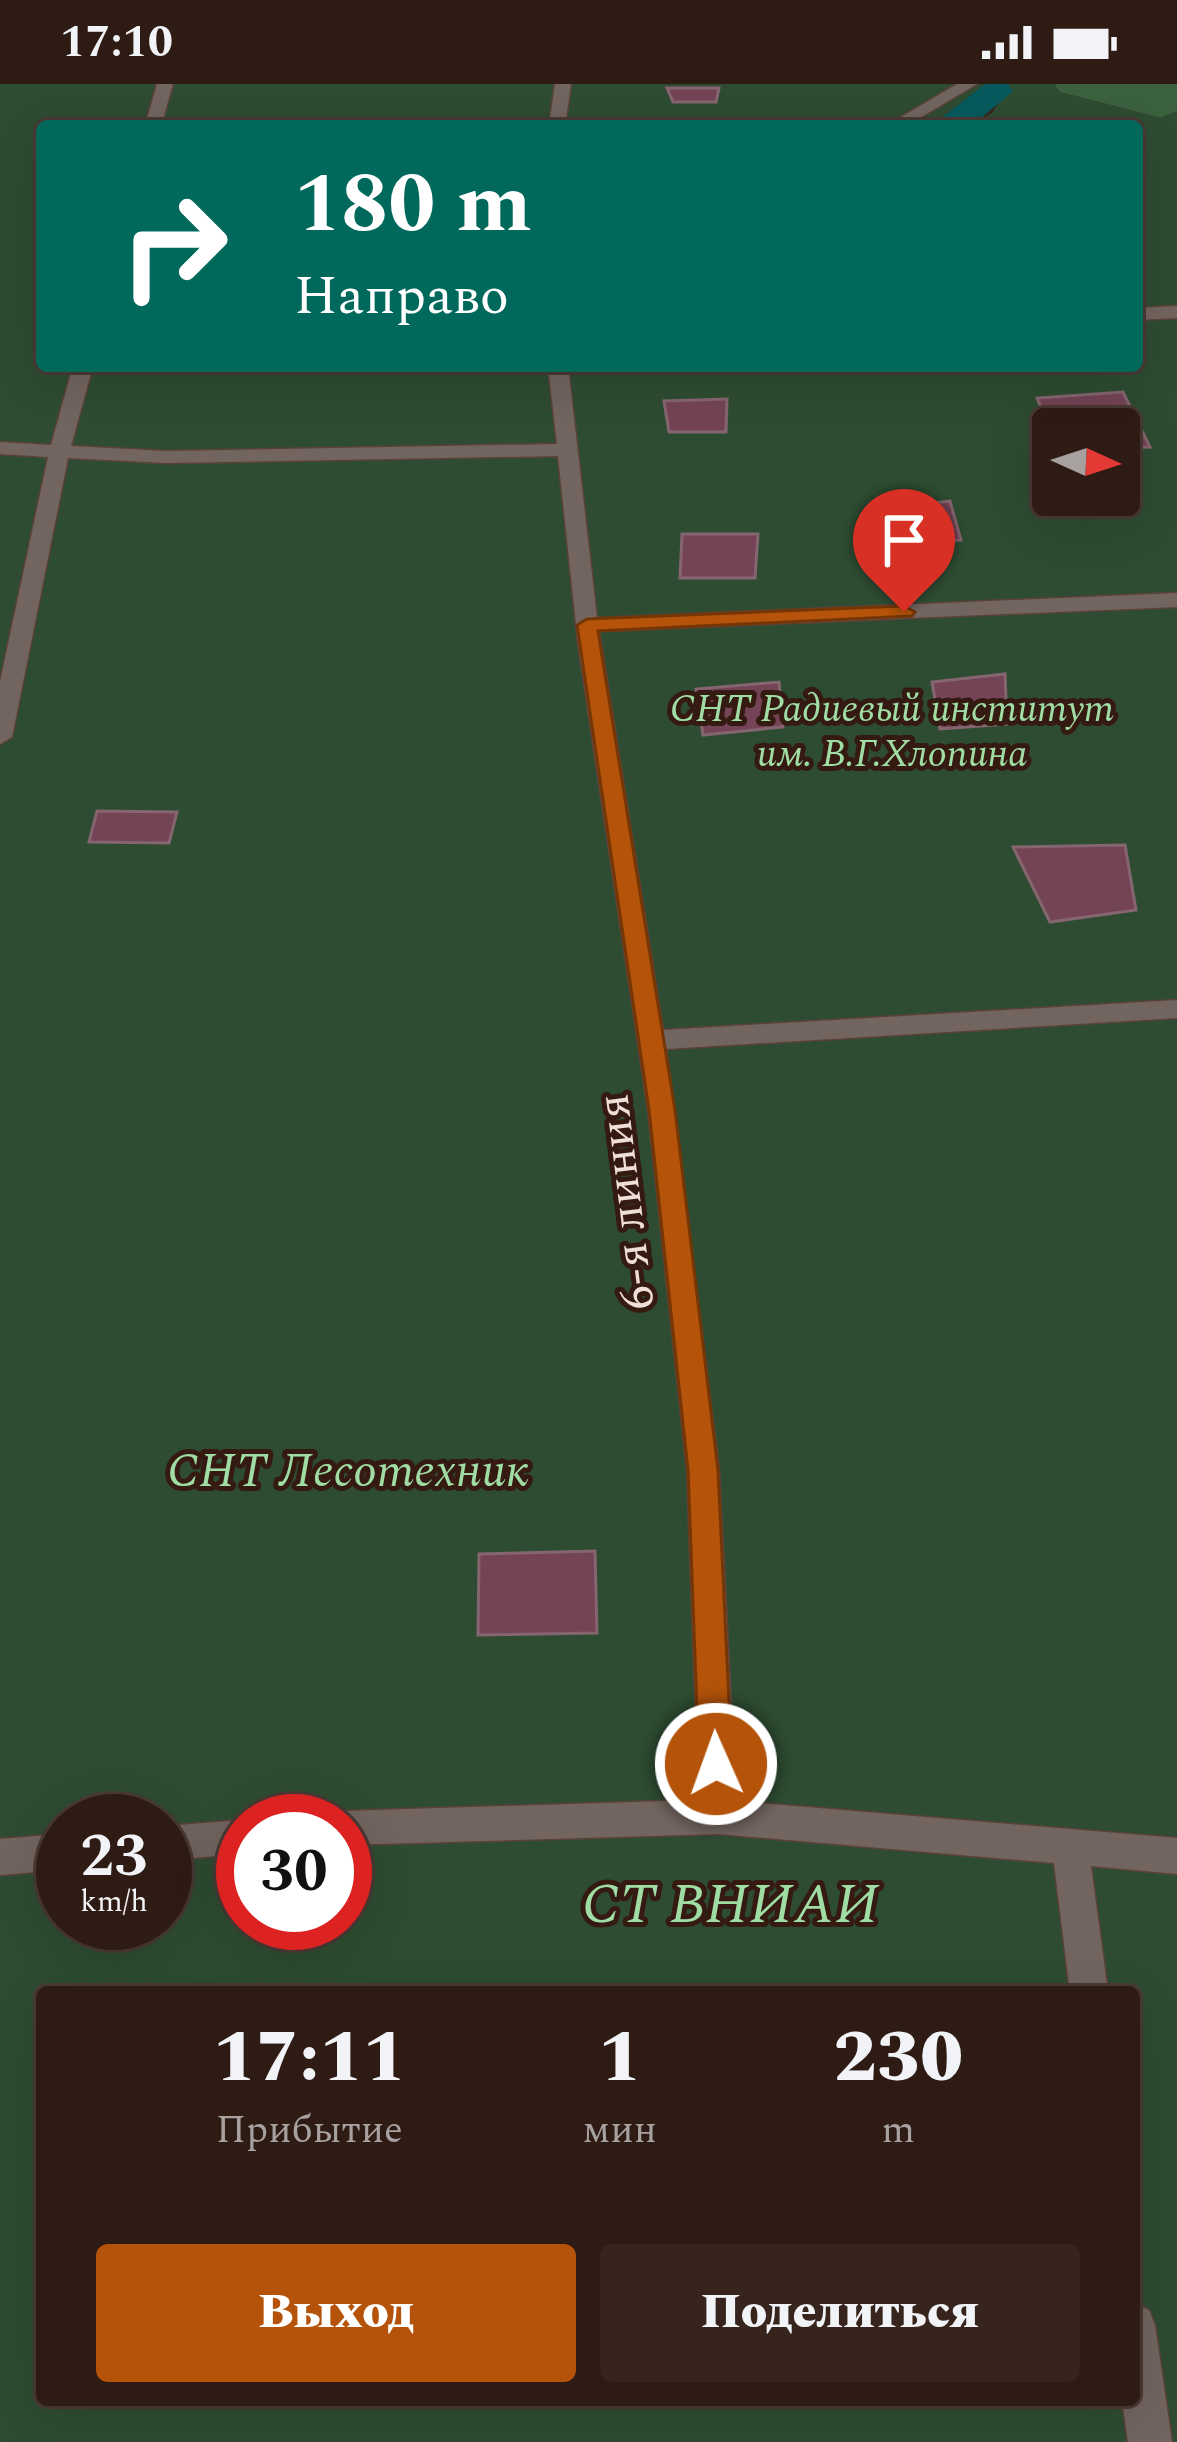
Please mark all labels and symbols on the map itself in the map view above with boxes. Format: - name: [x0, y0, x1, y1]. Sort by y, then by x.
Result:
- north arrow: [1032, 408, 1140, 516]
- pin: [853, 489, 955, 612]
- park label: СНТ Радиевый институт им. В.Г.Хлопина: [670, 680, 1114, 784]
- street label: 6-я линия: [577, 1090, 675, 1314]
- park label: СНТ Лесотехник: [167, 1435, 529, 1508]
- position arrow: [653, 1701, 779, 1827]
- speed limit sign: 30: [216, 1794, 372, 1950]
- park label: СТ ВНИАИ: [582, 1862, 880, 1948]

